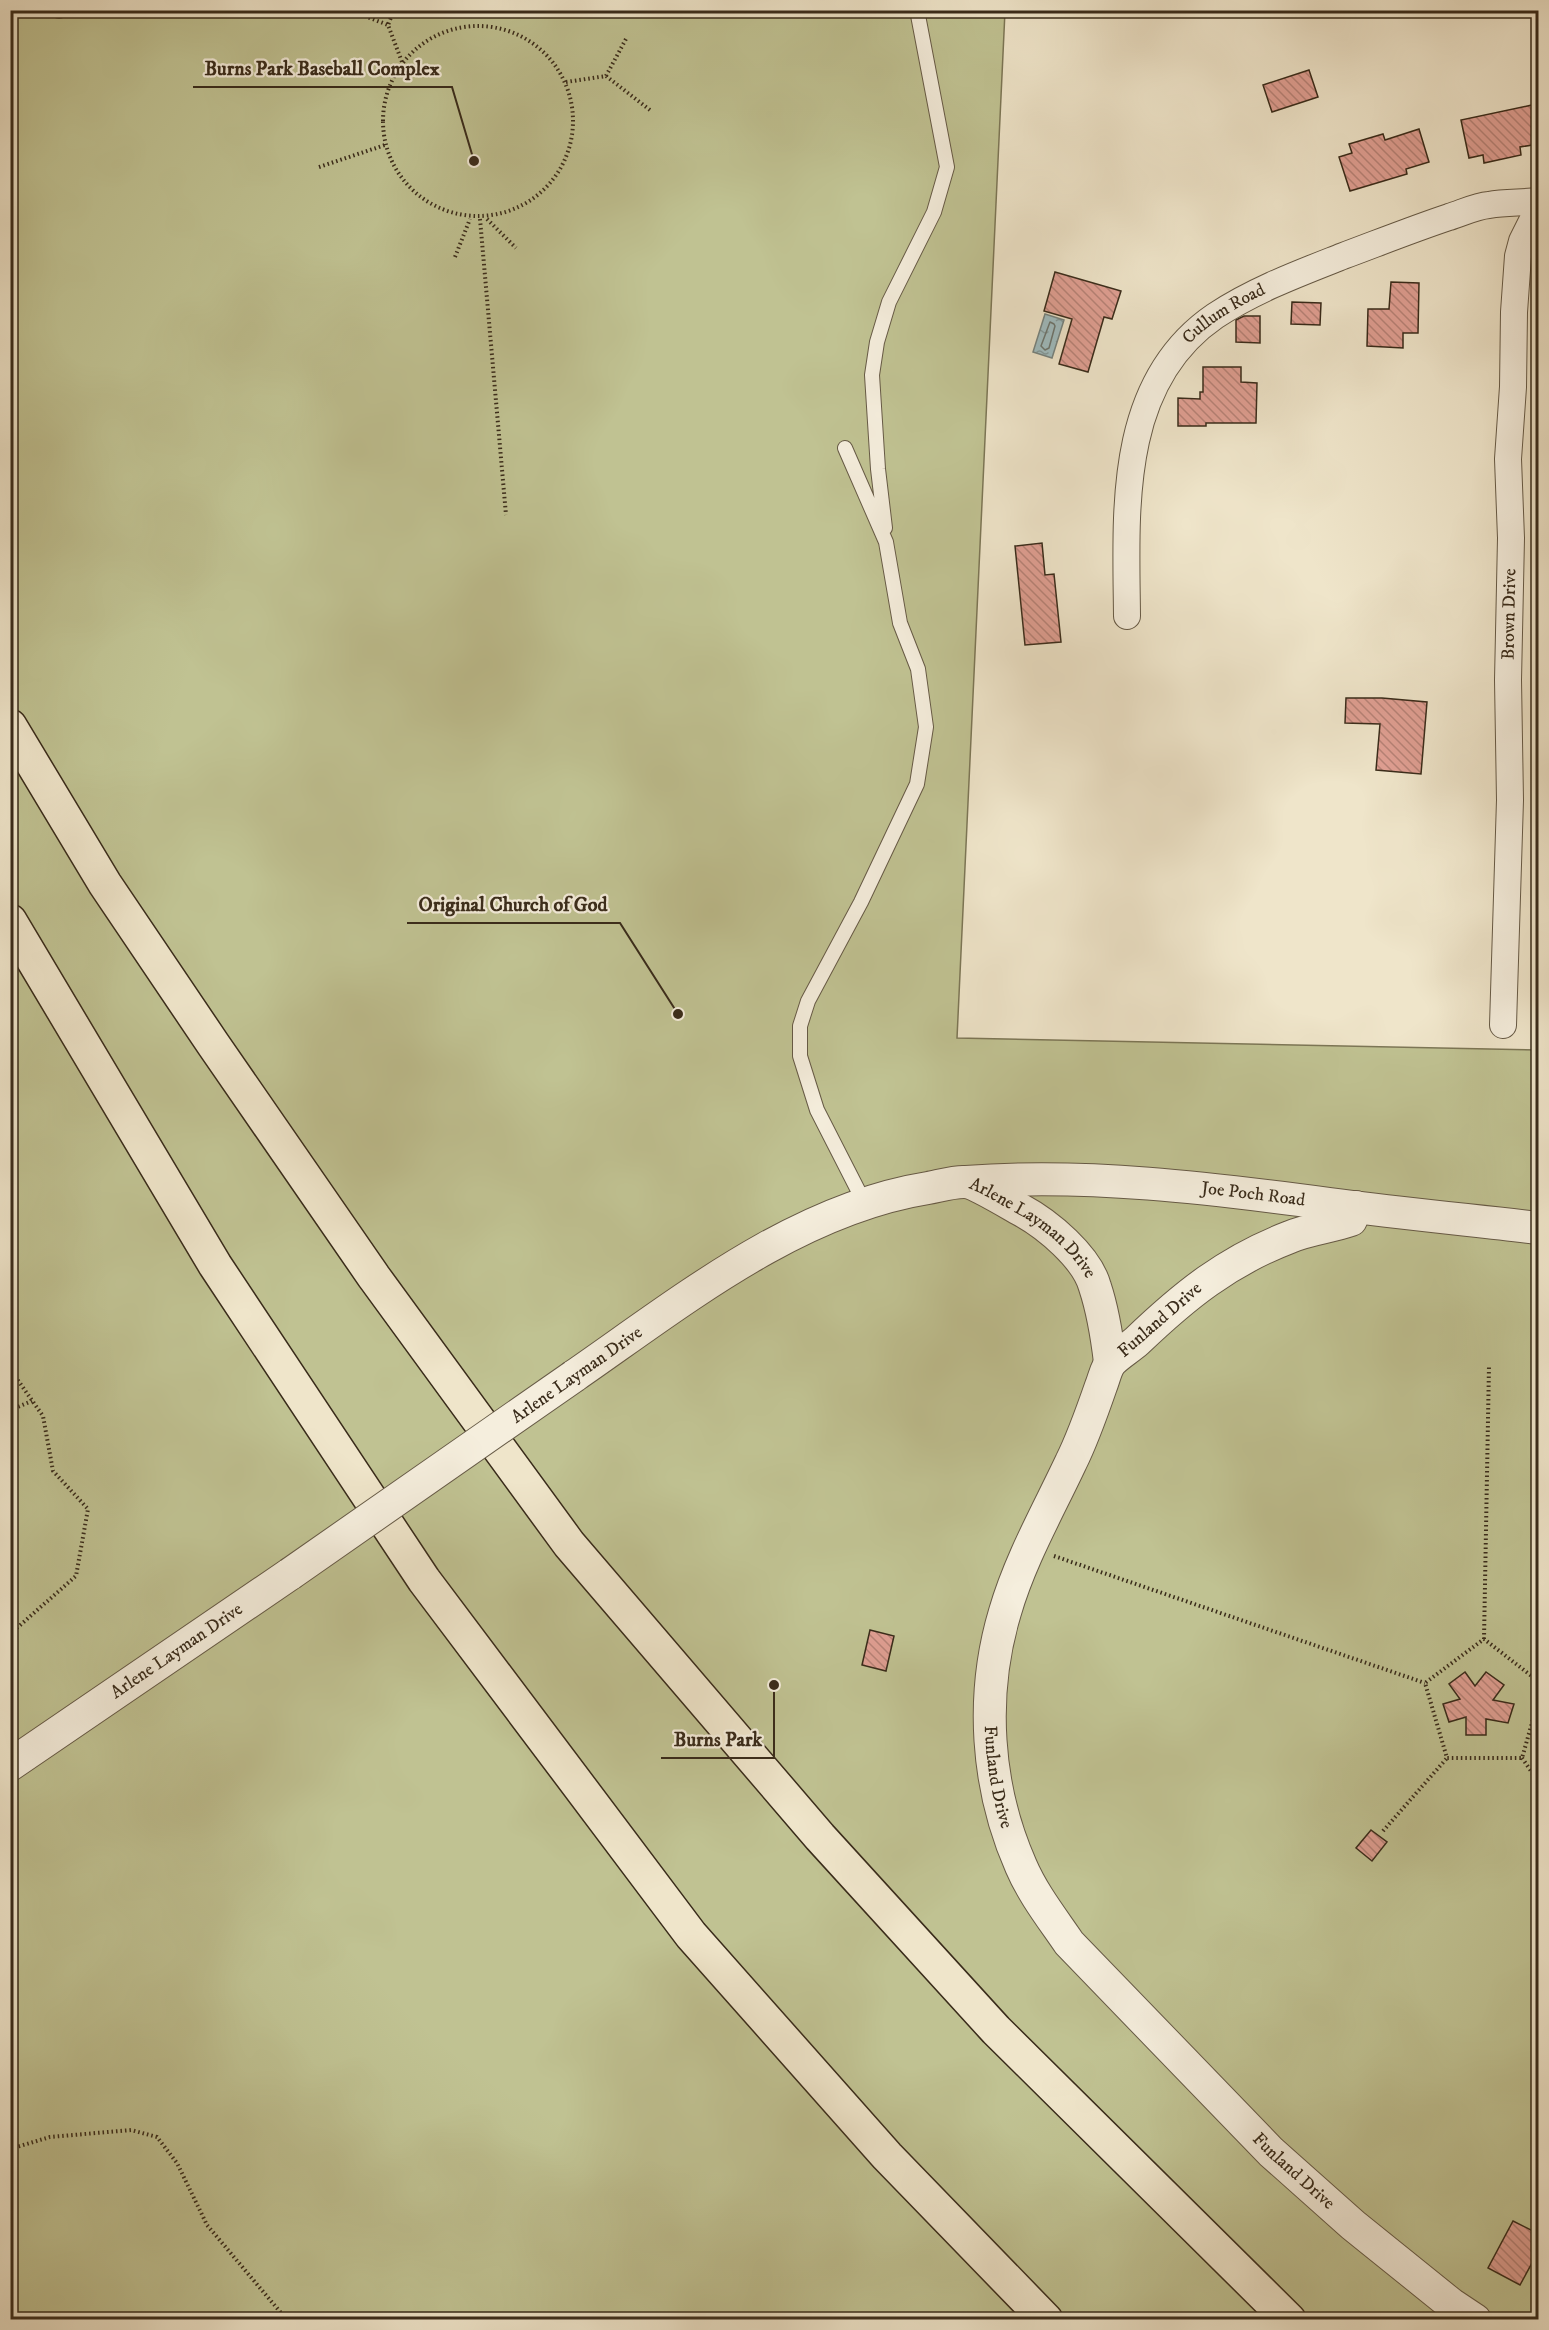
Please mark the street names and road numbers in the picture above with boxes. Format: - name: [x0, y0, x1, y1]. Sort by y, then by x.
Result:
- street label: Cullum Road: [1178, 279, 1269, 349]
- street label: Brown Drive: [1497, 568, 1521, 660]
- street label: Arlene Layman Drive: [966, 1173, 1101, 1282]
- street label: Joe Poch Road: [1198, 1177, 1306, 1212]
- street label: Funland Drive: [1114, 1278, 1206, 1362]
- street label: Arlene Layman Drive: [507, 1322, 647, 1428]
- street label: Arlene Layman Drive: [107, 1598, 247, 1704]
- street label: Funland Drive: [979, 1725, 1017, 1831]
- street label: Funland Drive: [1248, 2128, 1339, 2215]

